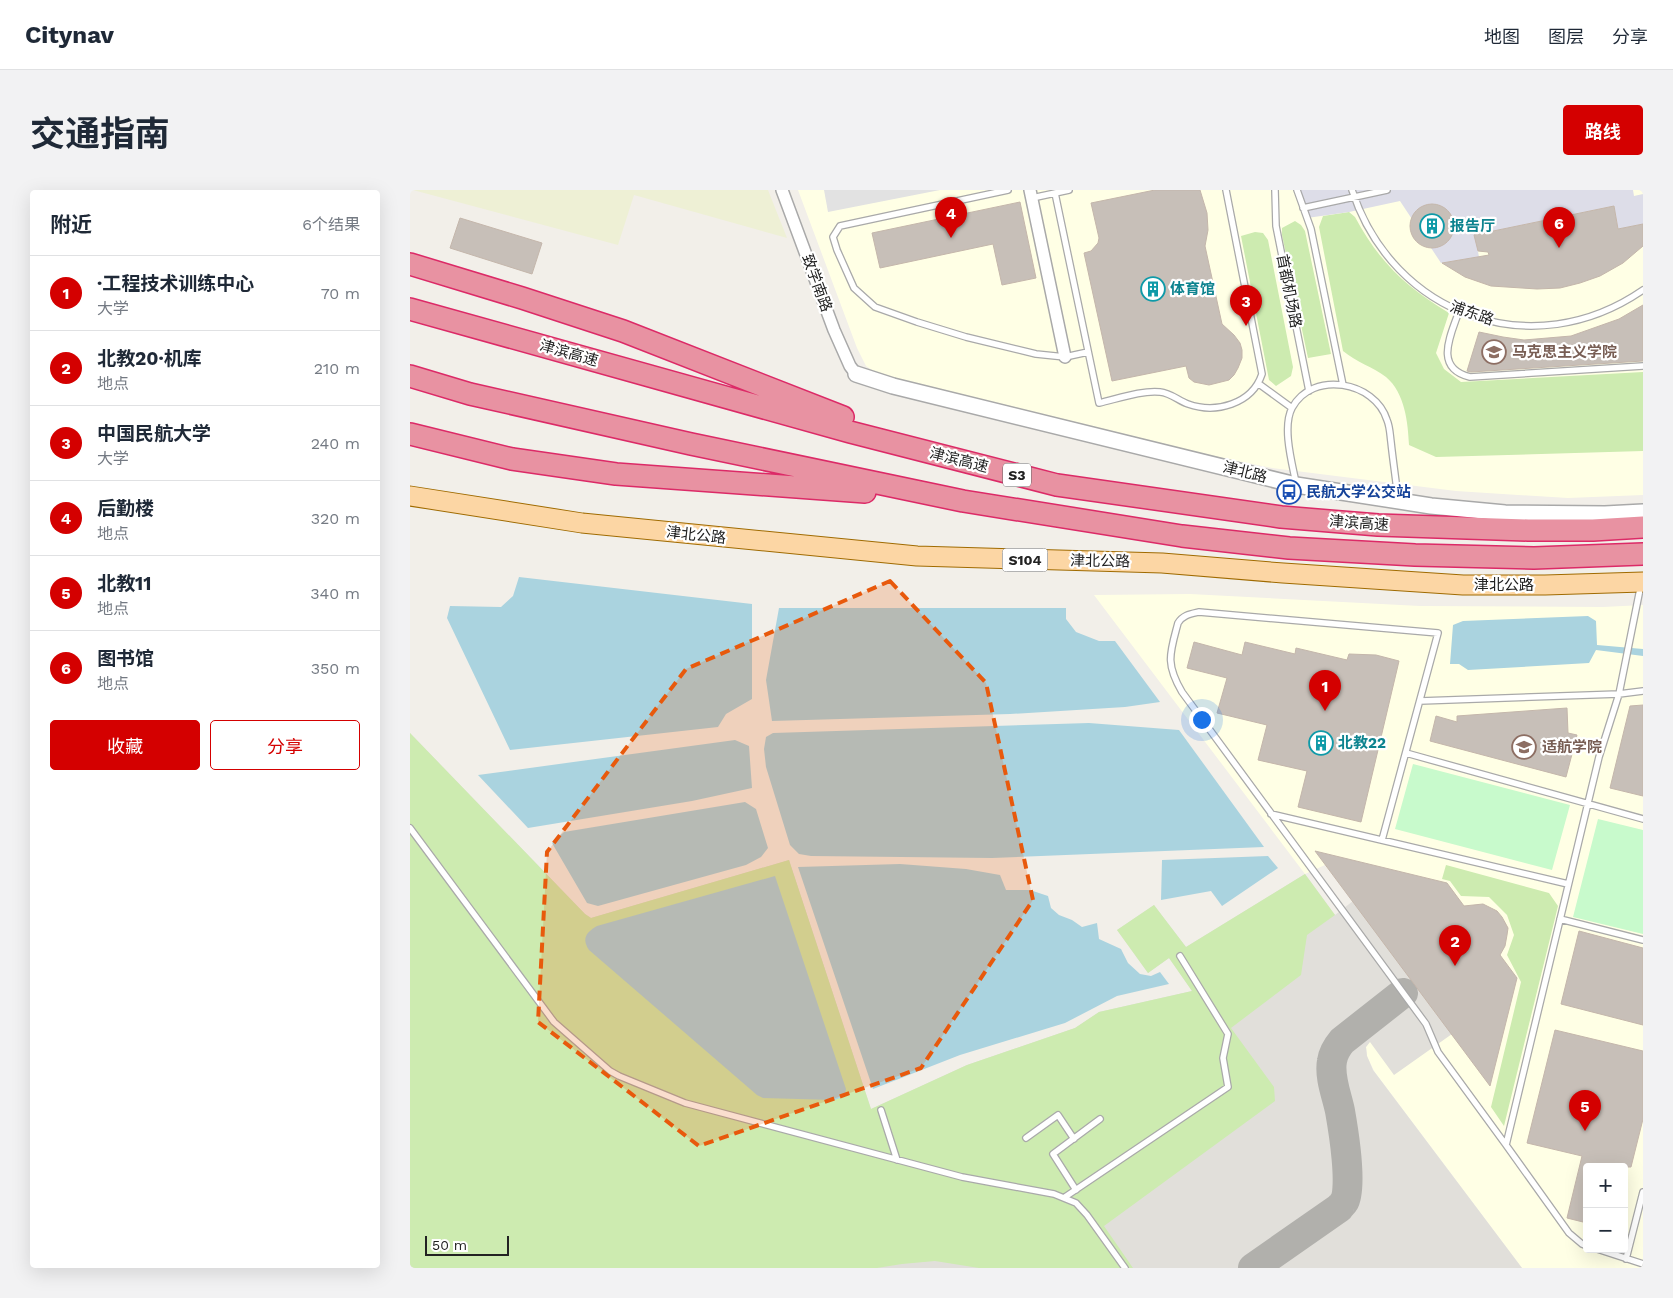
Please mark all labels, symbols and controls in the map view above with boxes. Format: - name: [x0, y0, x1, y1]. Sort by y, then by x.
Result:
- text: Citynav: [25, 21, 114, 49]
- text: 地图: [1484, 26, 1520, 47]
- text: 图层: [1548, 26, 1584, 47]
- text: 分享: [1612, 26, 1648, 47]
- button: 路线: [1563, 105, 1643, 155]
- text: 交通指南: [30, 113, 170, 155]
- pin: 4: [935, 197, 967, 238]
- pin: 6: [1543, 207, 1575, 248]
- text: 附近: [50, 212, 92, 237]
- building icon: 报告厅: [1419, 213, 1445, 239]
- text: 6个结果: [302, 215, 360, 234]
- place label: 报告厅: [1450, 217, 1495, 235]
- street label: 致学南路: [798, 252, 836, 314]
- street label: 首都机场路: [1273, 252, 1305, 330]
- text: ·工程技术训练中心: [97, 272, 254, 295]
- building icon: 体育馆: [1140, 276, 1166, 302]
- place label: 体育馆: [1170, 280, 1215, 298]
- text: 1: [63, 284, 69, 303]
- text: 70 m: [321, 284, 360, 303]
- pin: 3: [1230, 285, 1262, 326]
- street label: 浦东路: [1448, 297, 1496, 329]
- text: 大学: [97, 299, 129, 318]
- street label: 津滨高速: [538, 336, 600, 370]
- school or university icon: 马克思主义学院: [1481, 339, 1507, 365]
- place label: 马克思主义学院: [1512, 343, 1617, 361]
- text: 北教20·机库: [97, 347, 202, 370]
- text: 2: [61, 359, 71, 378]
- text: 210 m: [314, 359, 360, 378]
- text: 地点: [97, 374, 129, 393]
- text: 中国民航大学: [97, 422, 211, 445]
- text: 3: [61, 434, 71, 453]
- text: 240 m: [311, 434, 360, 453]
- street label: 津滨高速: [928, 444, 990, 476]
- text: 大学: [97, 449, 129, 468]
- street label: 津北路: [1221, 458, 1269, 486]
- road number: S3: [1003, 464, 1031, 486]
- bus stop icon: 民航大学公交站: [1276, 479, 1302, 505]
- place label: 民航大学公交站: [1306, 483, 1411, 501]
- text: 后勤楼: [97, 497, 154, 520]
- text: 4: [61, 509, 71, 528]
- text: 320 m: [311, 509, 360, 528]
- street label: 津滨高速: [1328, 512, 1390, 534]
- street label: 津北公路: [665, 523, 727, 547]
- text: 地点: [97, 524, 129, 543]
- road number: S104: [1002, 548, 1048, 572]
- street label: 津北公路: [1070, 551, 1130, 571]
- text: 北教11: [97, 572, 151, 595]
- street label: 津北公路: [1474, 576, 1534, 594]
- text: 5: [61, 584, 71, 603]
- text: 340 m: [310, 584, 360, 603]
- text: 地点: [97, 599, 129, 618]
- text: 图书馆: [97, 647, 154, 670]
- text: 6: [61, 659, 71, 678]
- text: 350 m: [311, 659, 360, 678]
- pin: 1: [1309, 670, 1341, 711]
- text: 地点: [97, 674, 129, 693]
- your location: [1189, 707, 1215, 733]
- button: 收藏: [50, 720, 200, 770]
- button: 分享: [210, 720, 360, 770]
- building icon: 北教22: [1308, 730, 1334, 756]
- place label: 北教22: [1338, 734, 1386, 752]
- school or university icon: 适航学院: [1511, 734, 1537, 760]
- place label: 适航学院: [1542, 738, 1602, 756]
- pin: 2: [1439, 925, 1471, 966]
- pin: 5: [1569, 1090, 1601, 1131]
- map controls: [1583, 1163, 1628, 1253]
- button: +: [1583, 1163, 1628, 1208]
- button: −: [1583, 1208, 1628, 1253]
- scale bar: [425, 1233, 509, 1256]
- text: 50 m: [432, 1237, 467, 1253]

